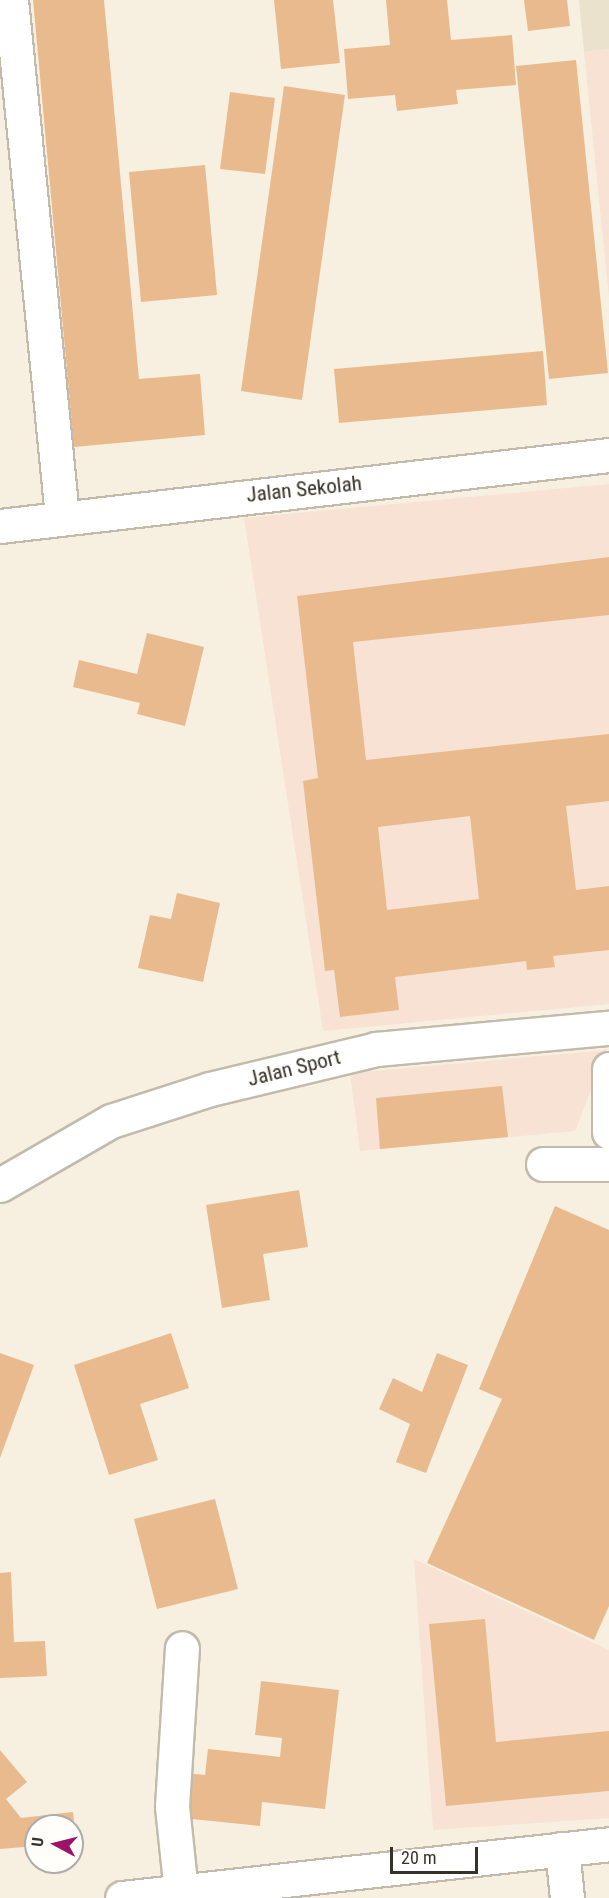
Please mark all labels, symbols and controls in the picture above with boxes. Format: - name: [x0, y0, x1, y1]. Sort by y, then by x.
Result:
- street label: Jalan Sekolah: [245, 470, 363, 508]
- street label: Jalan Sport: [245, 1044, 343, 1092]
- north arrow: [24, 1814, 84, 1874]
- scale bar: [393, 1835, 482, 1873]
- text: U: [28, 1836, 48, 1848]
- text: 20 m: [401, 1847, 436, 1868]

